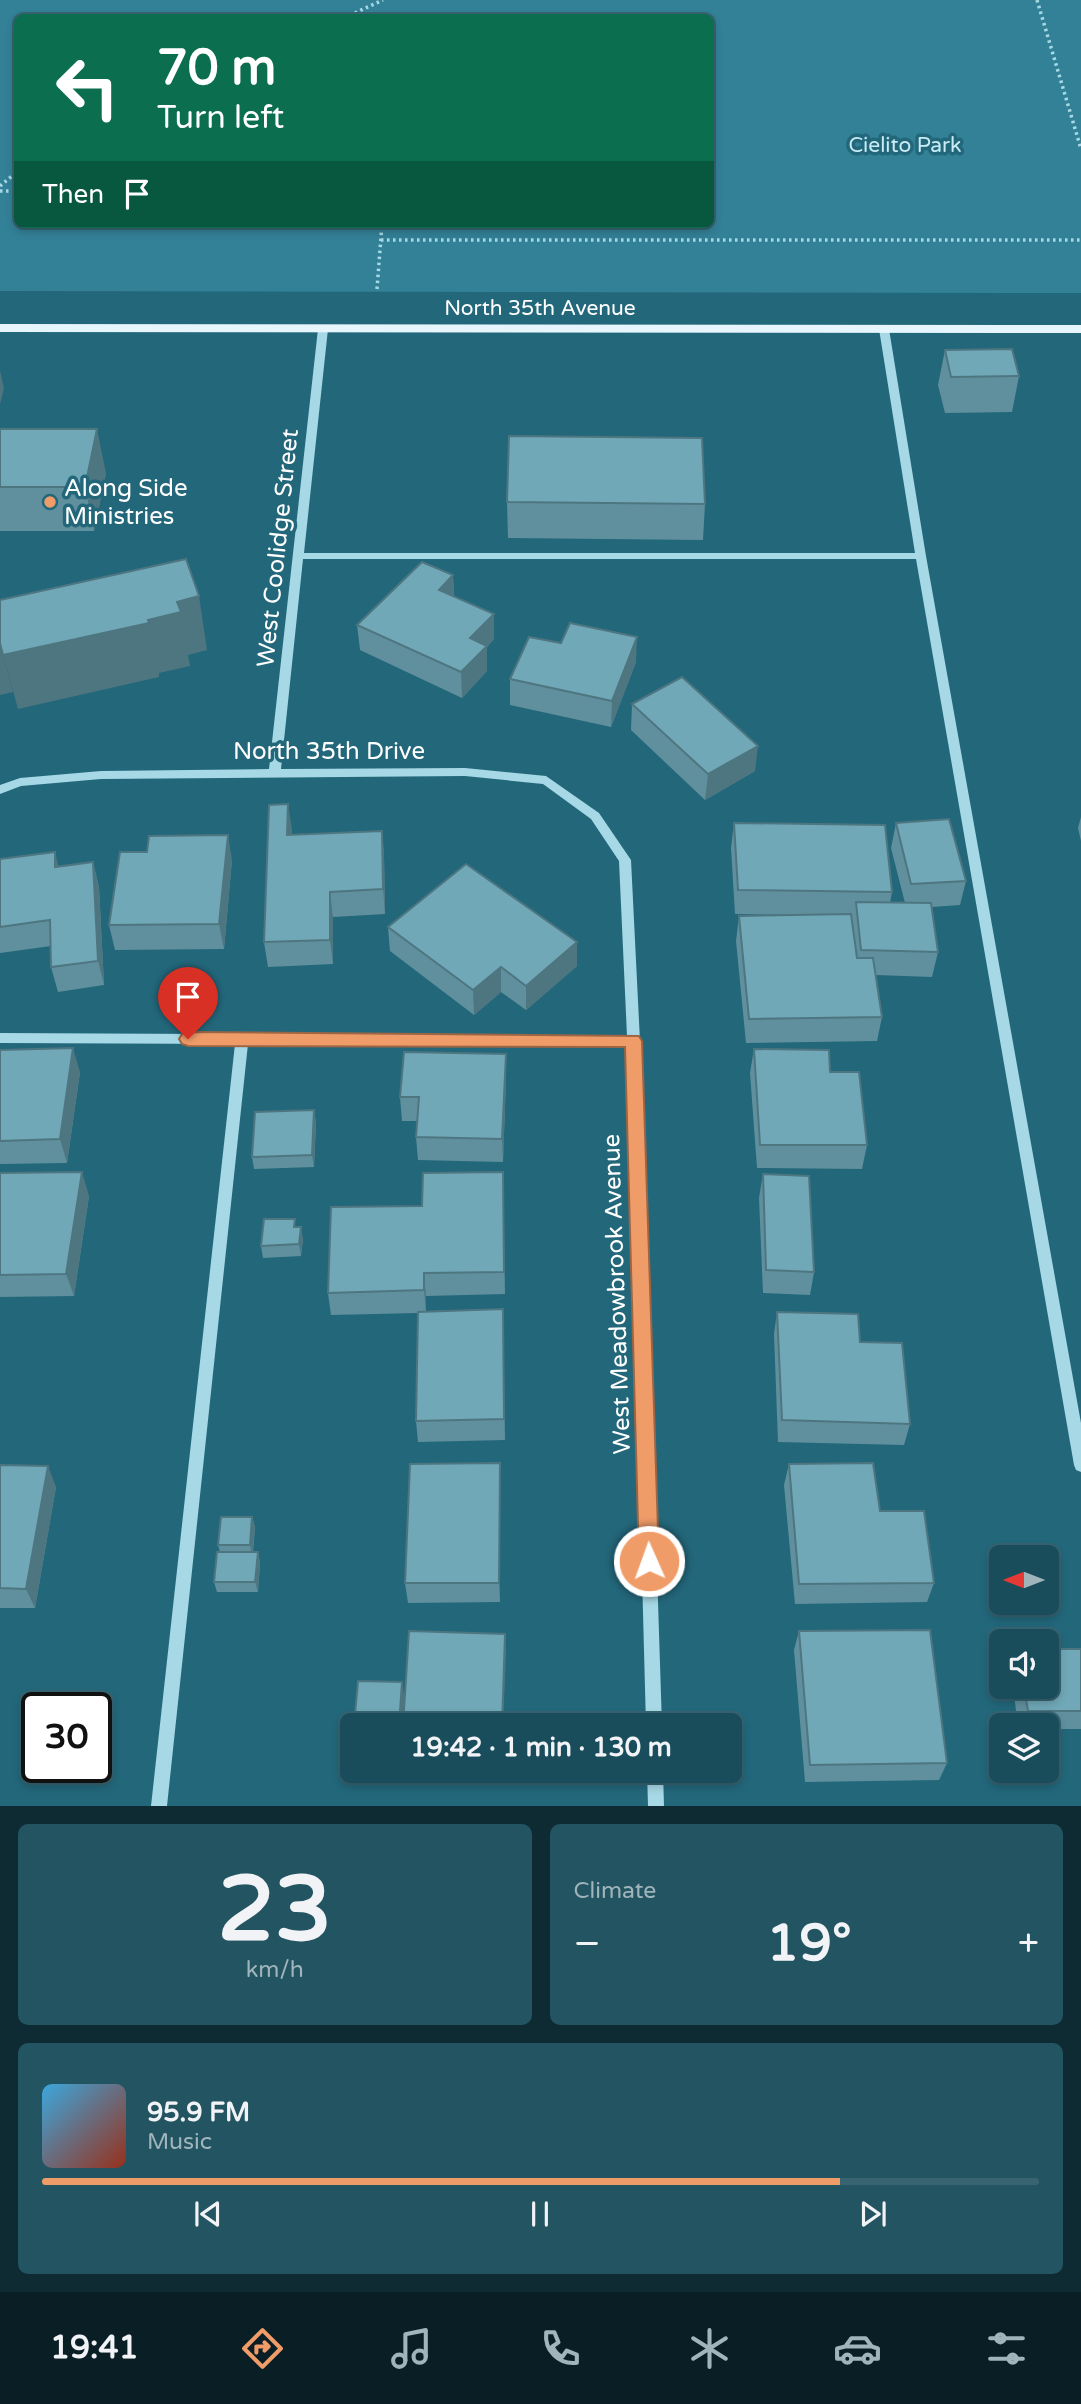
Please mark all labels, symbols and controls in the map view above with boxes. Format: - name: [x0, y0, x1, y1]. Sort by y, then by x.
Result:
- text: 70 m: [157, 39, 276, 98]
- icon: left: [42, 42, 133, 133]
- text: Turn left: [157, 99, 284, 137]
- park label: Cielito Park: [848, 133, 962, 158]
- icon: arrive: [118, 175, 156, 213]
- text: Then: [42, 179, 104, 210]
- street label: North 35th Avenue: [444, 296, 636, 321]
- street label: West Coolidge Street: [251, 427, 305, 669]
- place label: Along Side Ministries: [64, 474, 188, 531]
- marker: Along Side Ministries: [42, 494, 58, 510]
- street label: North 35th Drive: [233, 737, 425, 766]
- pin: [158, 967, 218, 1039]
- icon: arrive: [169, 978, 207, 1016]
- street label: West Meadowbrook Avenue: [597, 1133, 637, 1455]
- position arrow: [612, 1524, 686, 1598]
- north arrow: [989, 1545, 1059, 1615]
- map controls: [989, 1545, 1059, 1783]
- button: sound: [989, 1629, 1059, 1699]
- speed limit sign: 30: [21, 1692, 112, 1783]
- button: layers: [989, 1713, 1059, 1783]
- text: 19:42 · 1 min · 130 m: [410, 1732, 672, 1763]
- text: 23: [218, 1855, 332, 1965]
- text: Climate: [574, 1877, 656, 1905]
- text: 19°: [767, 1912, 852, 1975]
- text: −: [574, 1921, 601, 1967]
- text: +: [1018, 1921, 1039, 1967]
- text: km/h: [246, 1956, 304, 1984]
- text: 95.9 FM: [147, 2097, 250, 2128]
- text: Music: [147, 2128, 212, 2156]
- icon: previous: [189, 2195, 227, 2233]
- icon: pause: [521, 2195, 559, 2233]
- icon: next: [854, 2195, 892, 2233]
- icon: directions: [238, 2324, 287, 2373]
- icon: music: [387, 2324, 436, 2373]
- icon: phone: [536, 2324, 585, 2373]
- icon: climate: [685, 2324, 734, 2373]
- icon: car: [833, 2324, 882, 2373]
- icon: filters: [982, 2324, 1031, 2373]
- text: 19:41: [50, 2329, 139, 2367]

